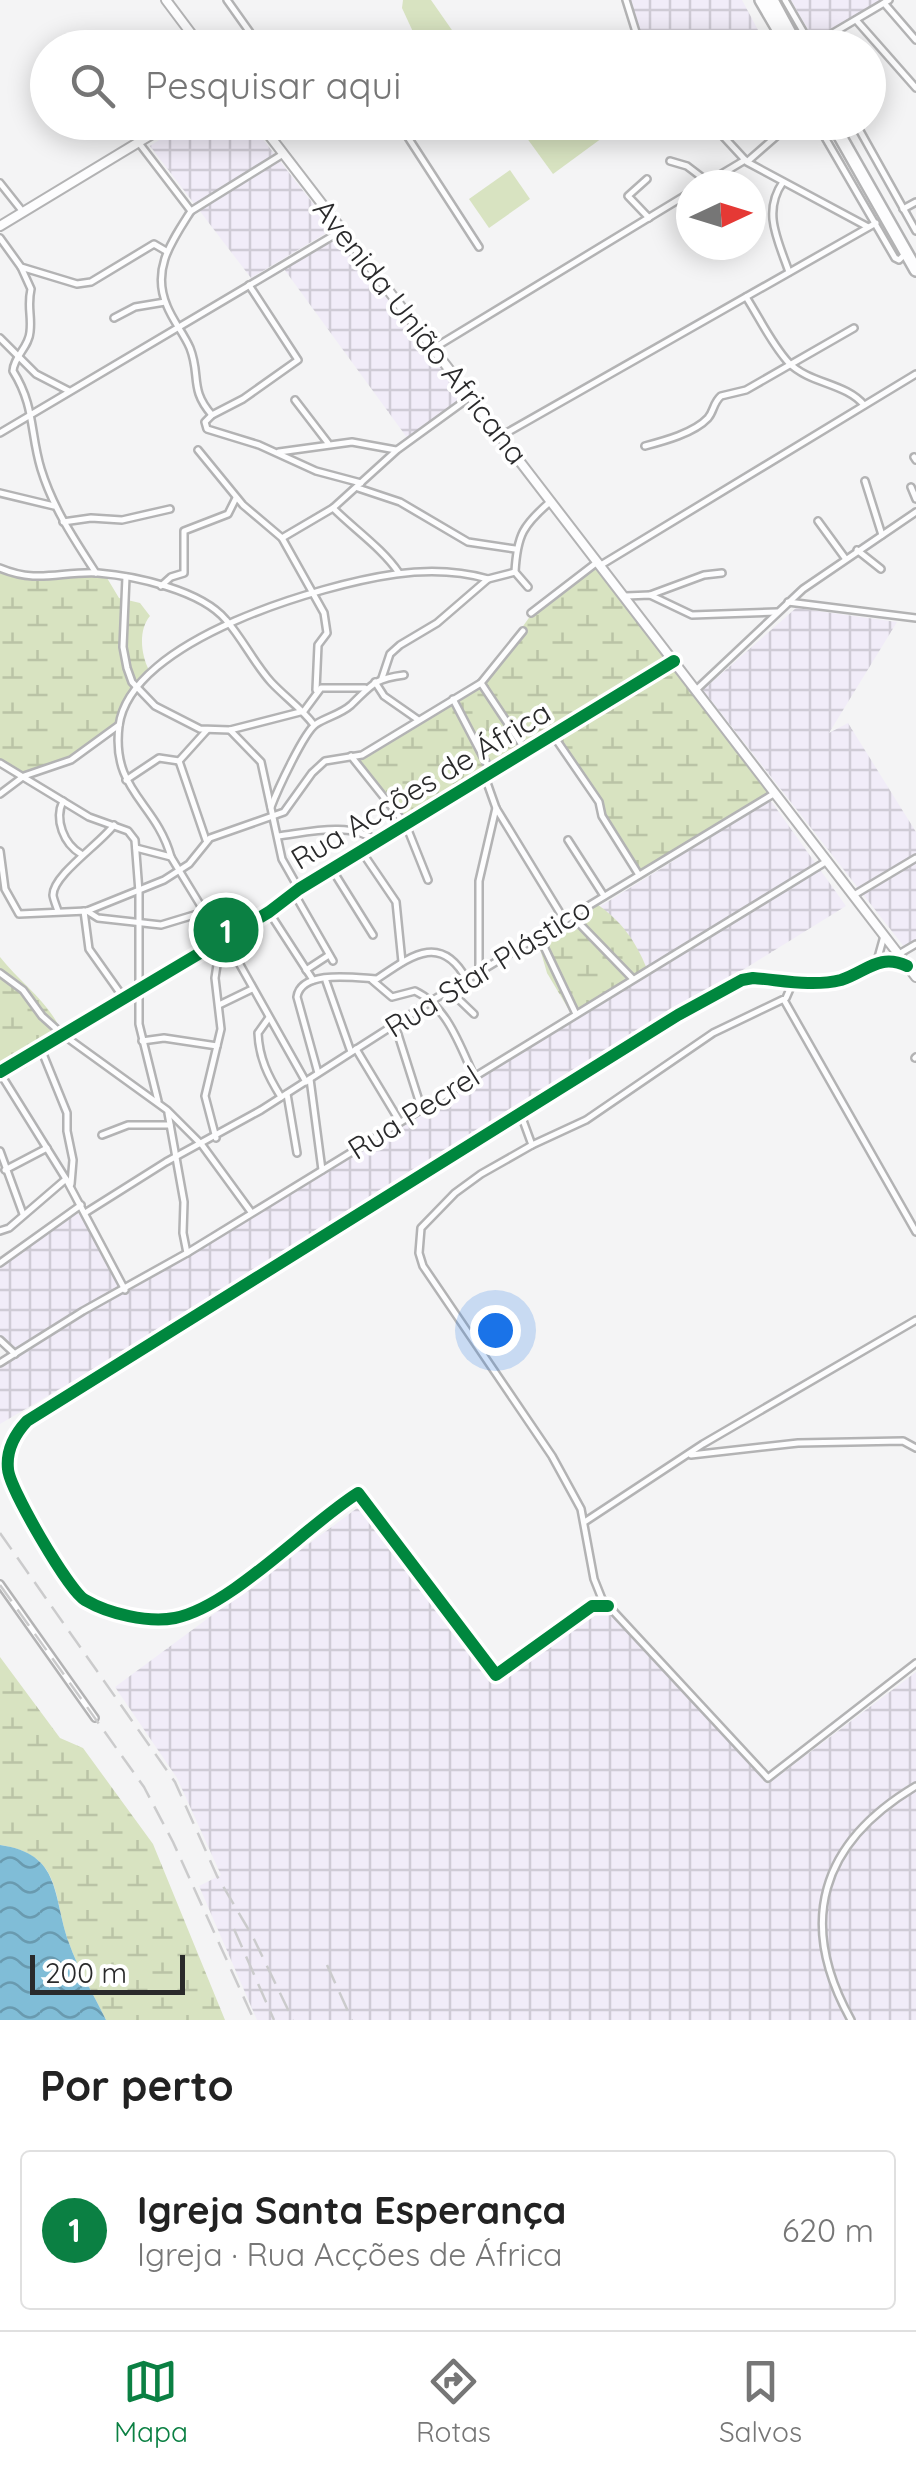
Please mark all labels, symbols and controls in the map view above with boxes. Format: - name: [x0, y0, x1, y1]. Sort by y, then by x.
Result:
- search box: [30, 30, 886, 140]
- icon: search: [65, 58, 120, 113]
- text: Pesquisar aqui: [145, 61, 401, 109]
- north arrow: [676, 170, 766, 260]
- street label: Avenida União Africana: [305, 191, 536, 472]
- street label: Rua Acções de África: [284, 693, 557, 878]
- street label: Rua Star Plástico: [378, 889, 597, 1046]
- pin: 1: [194, 892, 258, 968]
- street label: Rua Pecrel: [341, 1057, 486, 1167]
- your location: [470, 1305, 521, 1356]
- scale bar: [30, 1950, 185, 1994]
- text: 200 m: [45, 1955, 127, 1990]
- text: Por perto: [40, 2059, 234, 2112]
- text: Igreja Santa Esperança: [137, 2186, 566, 2234]
- text: 1: [68, 2210, 81, 2250]
- text: 620 m: [782, 2210, 874, 2250]
- text: Igreja · Rua Acções de África: [137, 2234, 562, 2274]
- tab: Mapa: [114, 2354, 188, 2449]
- tab: Rotas: [416, 2354, 491, 2449]
- tab: Salvos: [719, 2354, 802, 2449]

